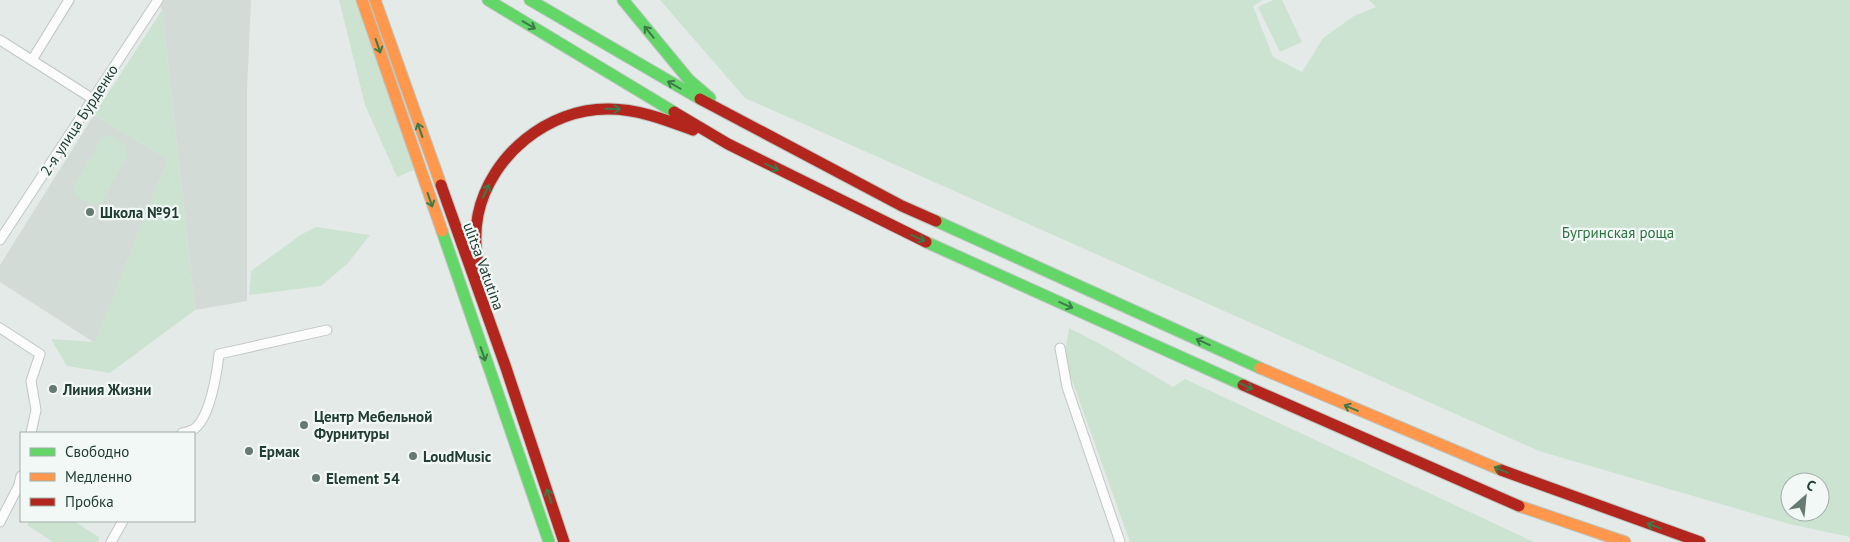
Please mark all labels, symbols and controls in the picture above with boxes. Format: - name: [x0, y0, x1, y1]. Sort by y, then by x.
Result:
- one-way arrow: [522, 21, 536, 31]
- one-way arrow: [644, 26, 655, 39]
- one-way arrow: [374, 38, 383, 53]
- street label: 2-я улица Бурденко: [36, 61, 122, 179]
- one-way arrow: [667, 79, 681, 89]
- one-way arrow: [605, 104, 621, 114]
- one-way arrow: [414, 122, 424, 138]
- one-way arrow: [764, 162, 779, 172]
- one-way arrow: [482, 184, 491, 199]
- one-way arrow: [426, 192, 435, 207]
- place label: Школа №91: [100, 203, 180, 222]
- marker: Школа №91: [84, 206, 96, 218]
- street label: ulitsa Vatutina: [459, 220, 509, 312]
- park label: Бугринская роща: [1562, 223, 1674, 242]
- one-way arrow: [910, 234, 925, 244]
- one-way arrow: [1058, 301, 1073, 310]
- one-way arrow: [1196, 336, 1211, 346]
- one-way arrow: [479, 345, 488, 361]
- place label: Линия Жизни: [62, 380, 151, 399]
- one-way arrow: [1238, 382, 1253, 392]
- marker: Линия Жизни: [47, 383, 59, 395]
- one-way arrow: [1344, 402, 1359, 412]
- place label: Центр Мебельной Фурнитуры: [314, 407, 432, 443]
- marker: Центр Мебельной Фурнитуры: [298, 419, 310, 431]
- legend: [20, 432, 195, 522]
- text: Свободно: [65, 442, 129, 461]
- place label: Ермак: [259, 442, 300, 461]
- marker: Ермак: [243, 445, 255, 457]
- place label: LoudMusic: [423, 447, 492, 466]
- marker: LoudMusic: [407, 450, 419, 462]
- one-way arrow: [1494, 464, 1509, 474]
- text: Медленно: [65, 467, 132, 486]
- place label: Element 54: [326, 469, 400, 488]
- marker: Element 54: [310, 472, 322, 484]
- north arrow: [1780, 472, 1830, 522]
- text: С: [1803, 476, 1819, 495]
- one-way arrow: [544, 489, 553, 504]
- text: Пробка: [65, 492, 114, 511]
- one-way arrow: [1647, 521, 1662, 530]

